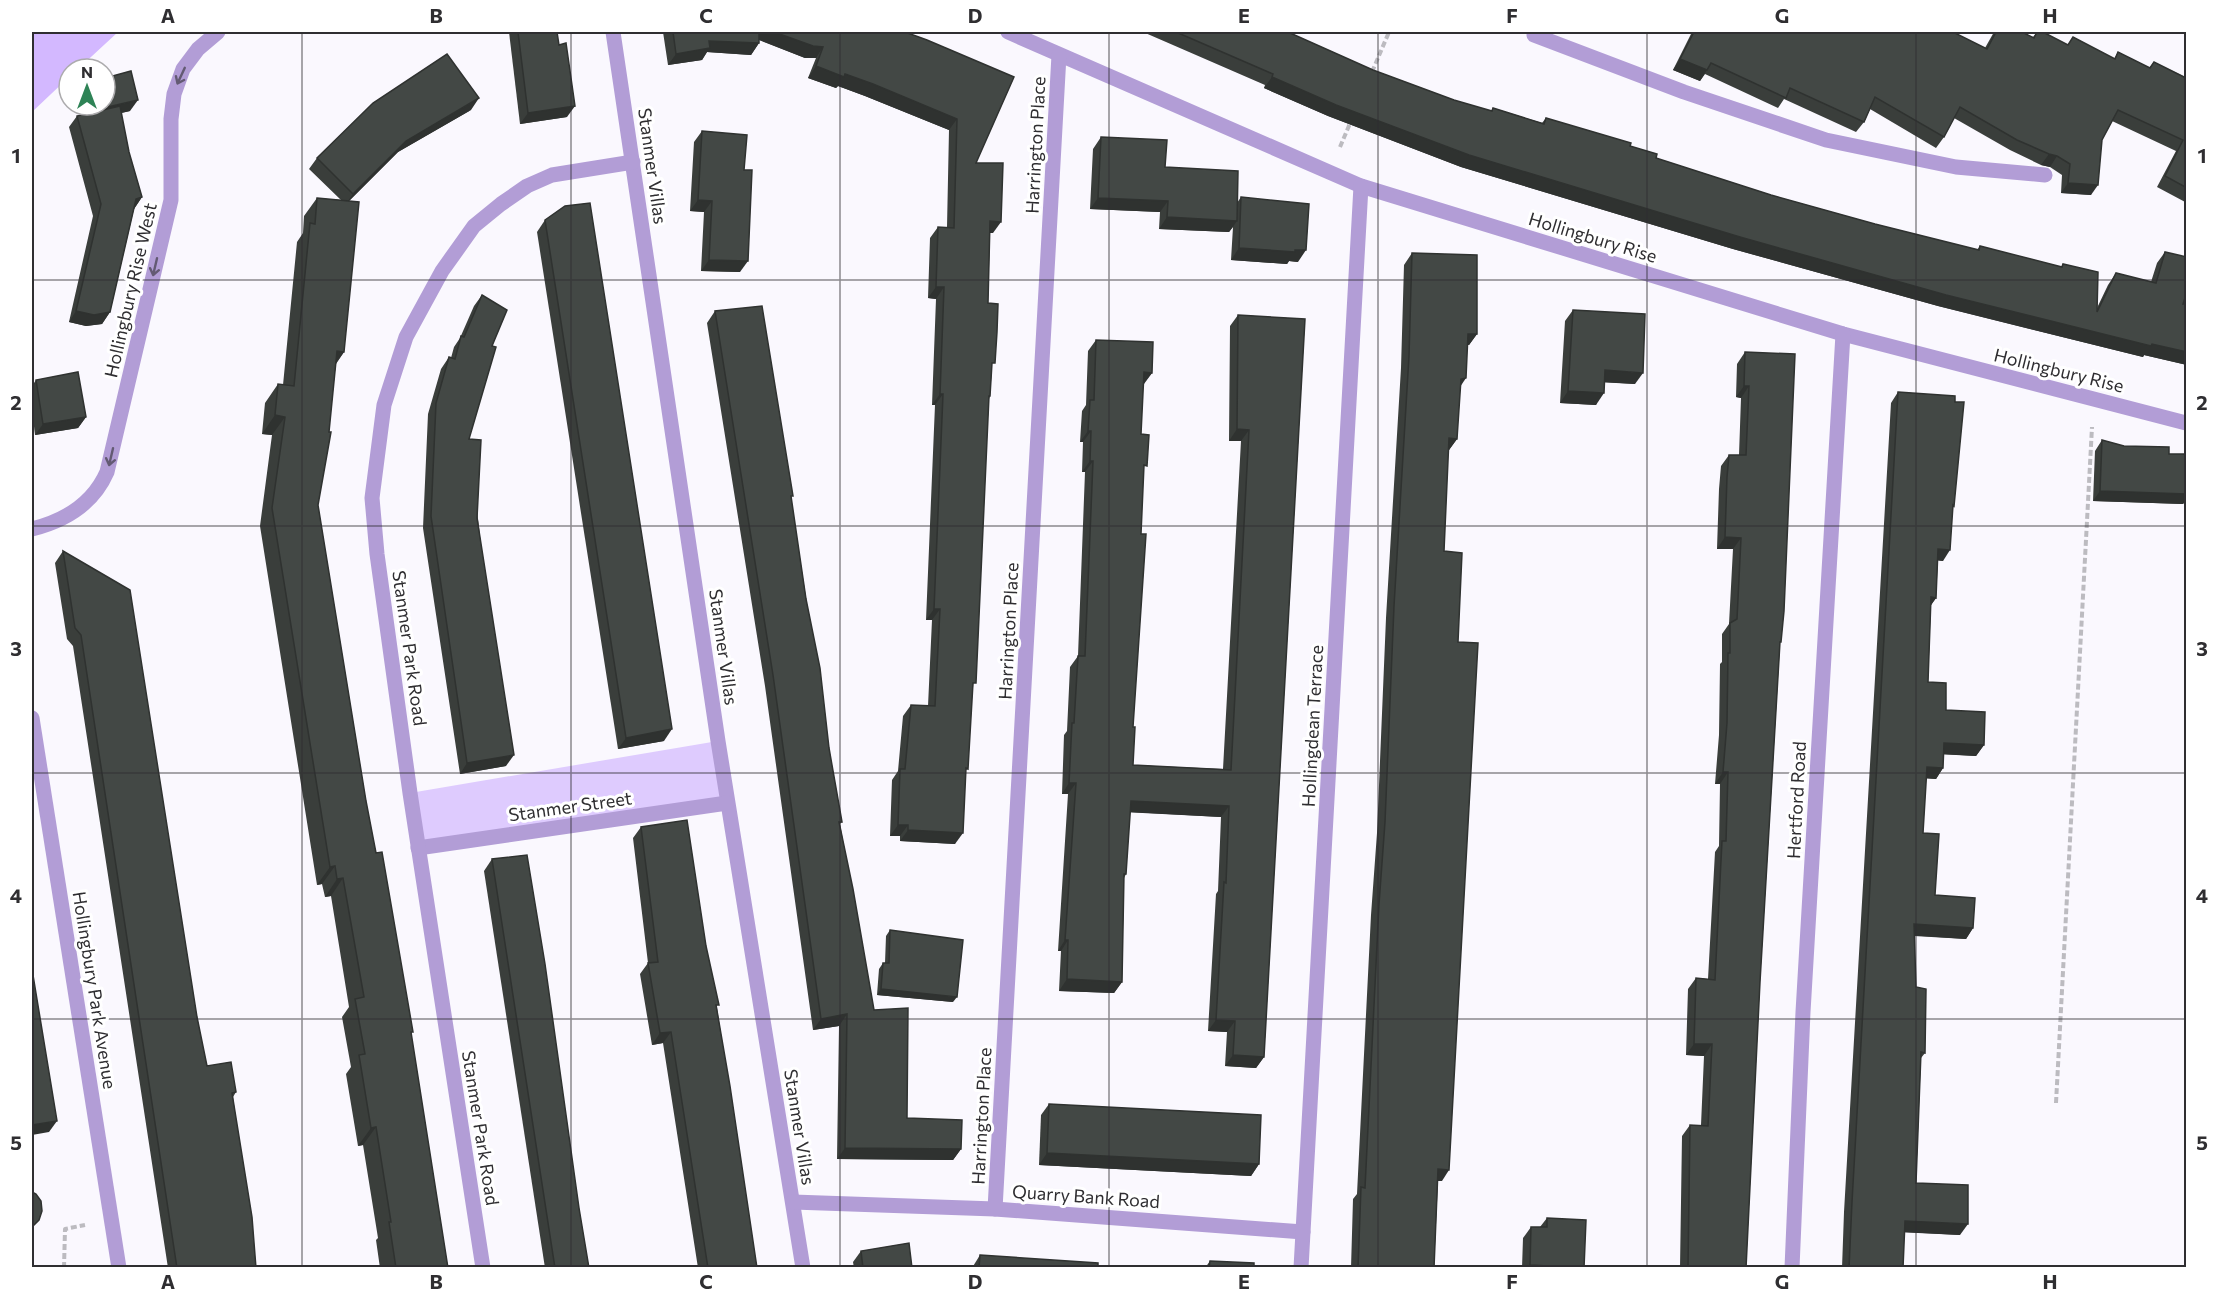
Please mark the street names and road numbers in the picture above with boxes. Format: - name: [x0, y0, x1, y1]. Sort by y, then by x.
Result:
- street label: Harrington Place: [1020, 76, 1050, 214]
- street label: Stanmer Villas: [634, 107, 672, 225]
- street label: Hollingbury Rise West: [99, 200, 161, 380]
- street label: Hollingbury Rise: [1526, 207, 1660, 267]
- street label: Hollingbury Rise: [1992, 343, 2126, 397]
- street label: Harrington Place: [993, 562, 1023, 700]
- street label: Stanmer Park Road: [388, 569, 432, 727]
- street label: Stanmer Villas: [705, 588, 743, 706]
- street label: Hollingdean Terrace: [1297, 644, 1327, 808]
- street label: Hertford Road: [1782, 741, 1810, 859]
- street label: Stanmer Street: [507, 786, 633, 826]
- street label: Hollingbury Park Avenue: [69, 890, 121, 1090]
- street label: Harrington Place: [966, 1047, 996, 1185]
- street label: Stanmer Park Road: [458, 1049, 504, 1207]
- street label: Stanmer Villas: [780, 1067, 820, 1187]
- street label: Quarry Bank Road: [1011, 1180, 1161, 1212]

